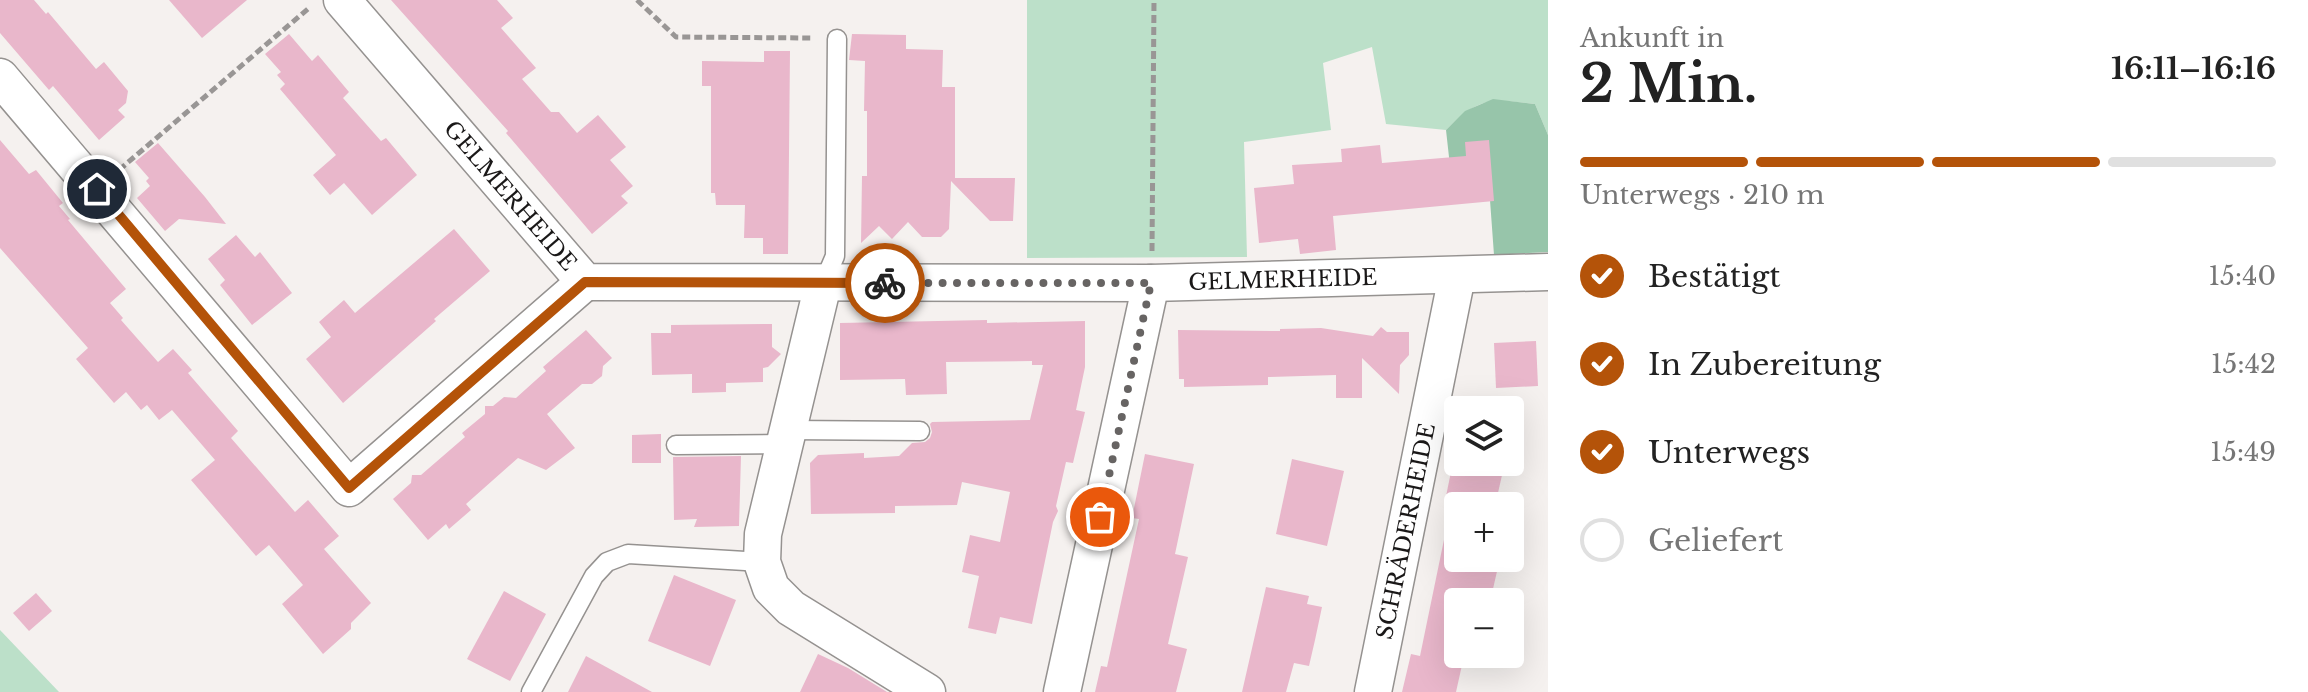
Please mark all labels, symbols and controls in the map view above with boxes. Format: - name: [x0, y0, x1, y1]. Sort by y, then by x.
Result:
- text: Ankunft in: [1580, 22, 1724, 54]
- text: 16:11–16:16: [2111, 50, 2276, 87]
- text: 2 Min.: [1580, 52, 1757, 116]
- street label: GELMERHEIDE: [438, 115, 582, 276]
- pin: [63, 155, 131, 223]
- icon: home: [75, 167, 119, 211]
- text: Unterwegs · 210 m: [1580, 179, 1824, 211]
- courier: [845, 243, 925, 323]
- icon: check: [1580, 254, 1624, 298]
- text: Bestätigt: [1648, 258, 1781, 295]
- text: 15:40: [2208, 260, 2276, 292]
- icon: bike: [863, 261, 907, 305]
- street label: GELMERHEIDE: [1188, 263, 1378, 295]
- icon: check: [1580, 342, 1624, 386]
- text: In Zubereitung: [1648, 346, 1881, 383]
- text: 15:42: [2211, 348, 2276, 380]
- map controls: [1444, 396, 1524, 668]
- button: layers: [1444, 396, 1524, 476]
- street label: SCHRÄDERHEIDE: [1370, 421, 1440, 642]
- icon: check: [1580, 430, 1624, 474]
- text: Unterwegs: [1648, 434, 1810, 471]
- text: 15:49: [2210, 436, 2276, 468]
- pin: [1066, 483, 1134, 551]
- button: +: [1444, 492, 1524, 572]
- icon: bag: [1078, 495, 1122, 539]
- text: Geliefert: [1648, 522, 1783, 559]
- button: −: [1444, 588, 1524, 668]

